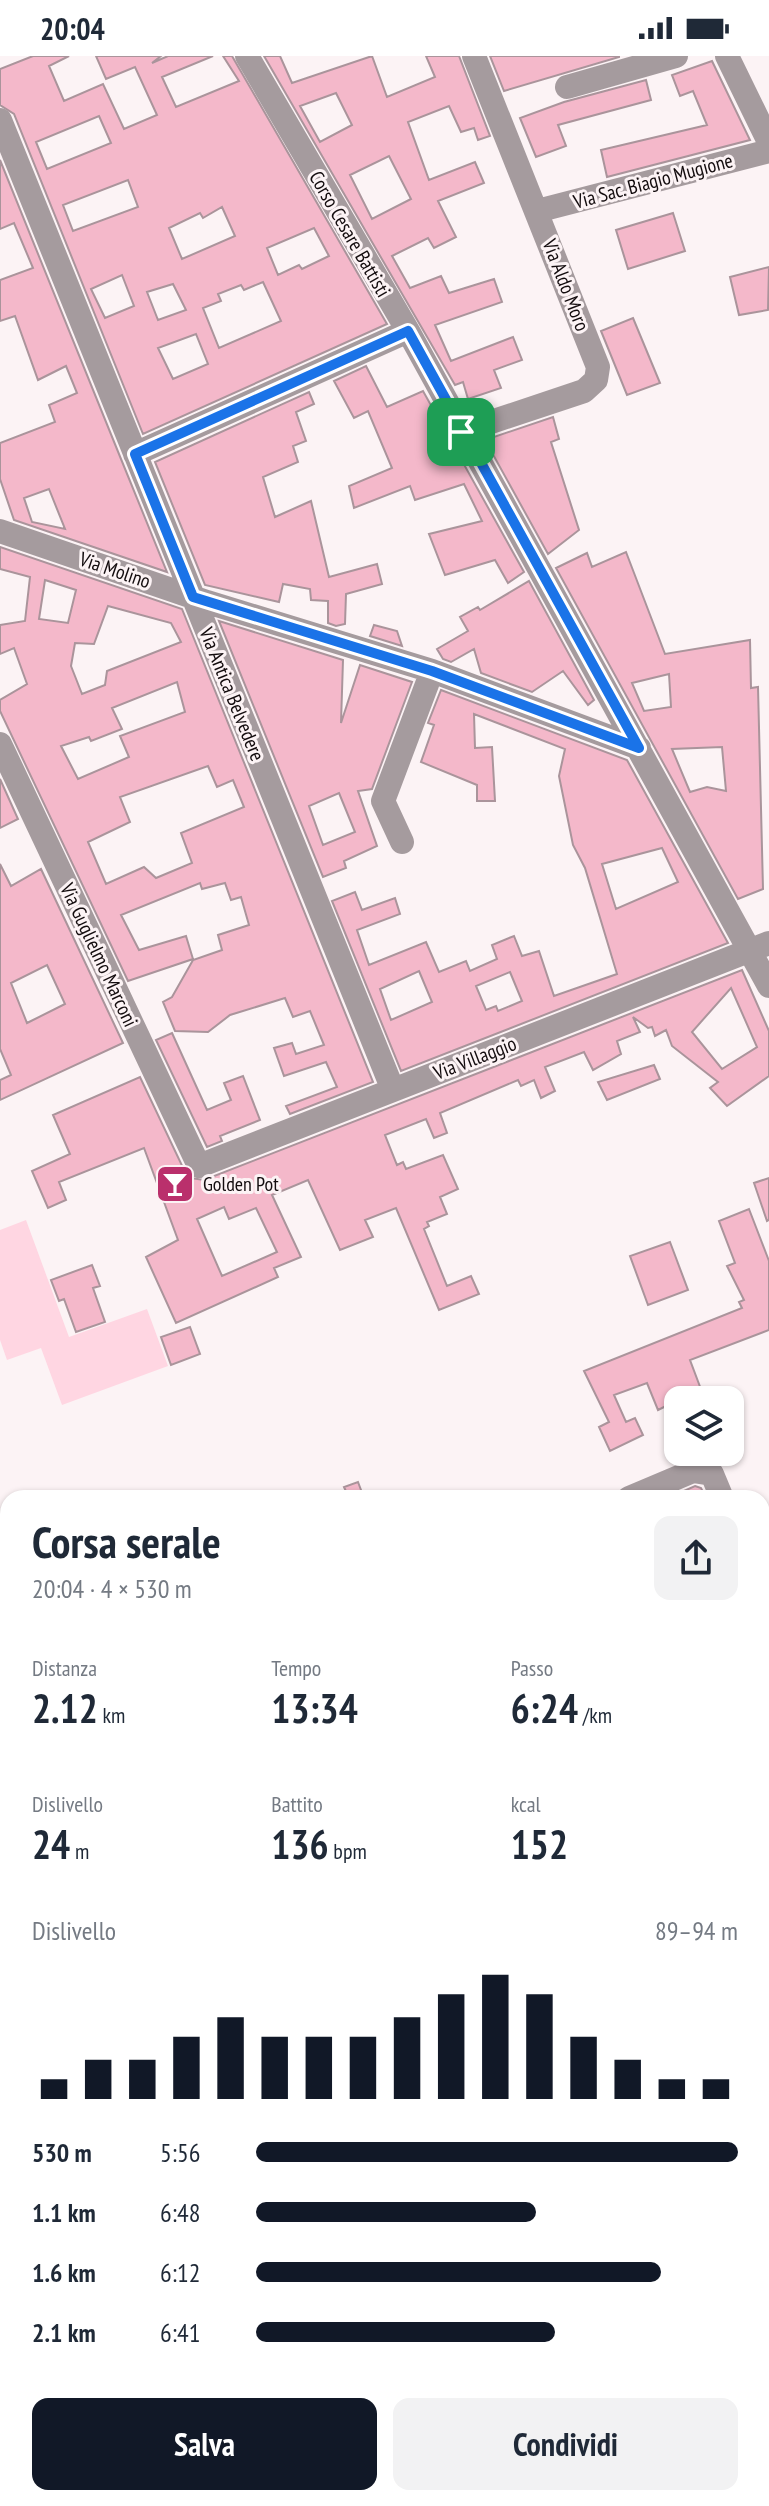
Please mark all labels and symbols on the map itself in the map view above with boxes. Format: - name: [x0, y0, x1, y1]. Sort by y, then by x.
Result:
- street label: Via Sac. Biagio Mugione: [570, 147, 735, 215]
- street label: Corso Cesare Battisti: [303, 166, 397, 302]
- street label: Via Aldo Moro: [536, 234, 595, 335]
- pin: [427, 398, 495, 466]
- street label: Via Molino: [75, 545, 154, 594]
- street label: Via Antica Belvedere: [193, 622, 271, 765]
- street label: Via Guglielmo Marconi: [54, 878, 144, 1031]
- street label: Via Villaggio: [429, 1030, 520, 1086]
- bar icon: Golden Pot: [154, 1163, 196, 1205]
- place label: Golden Pot: [203, 1171, 279, 1197]

